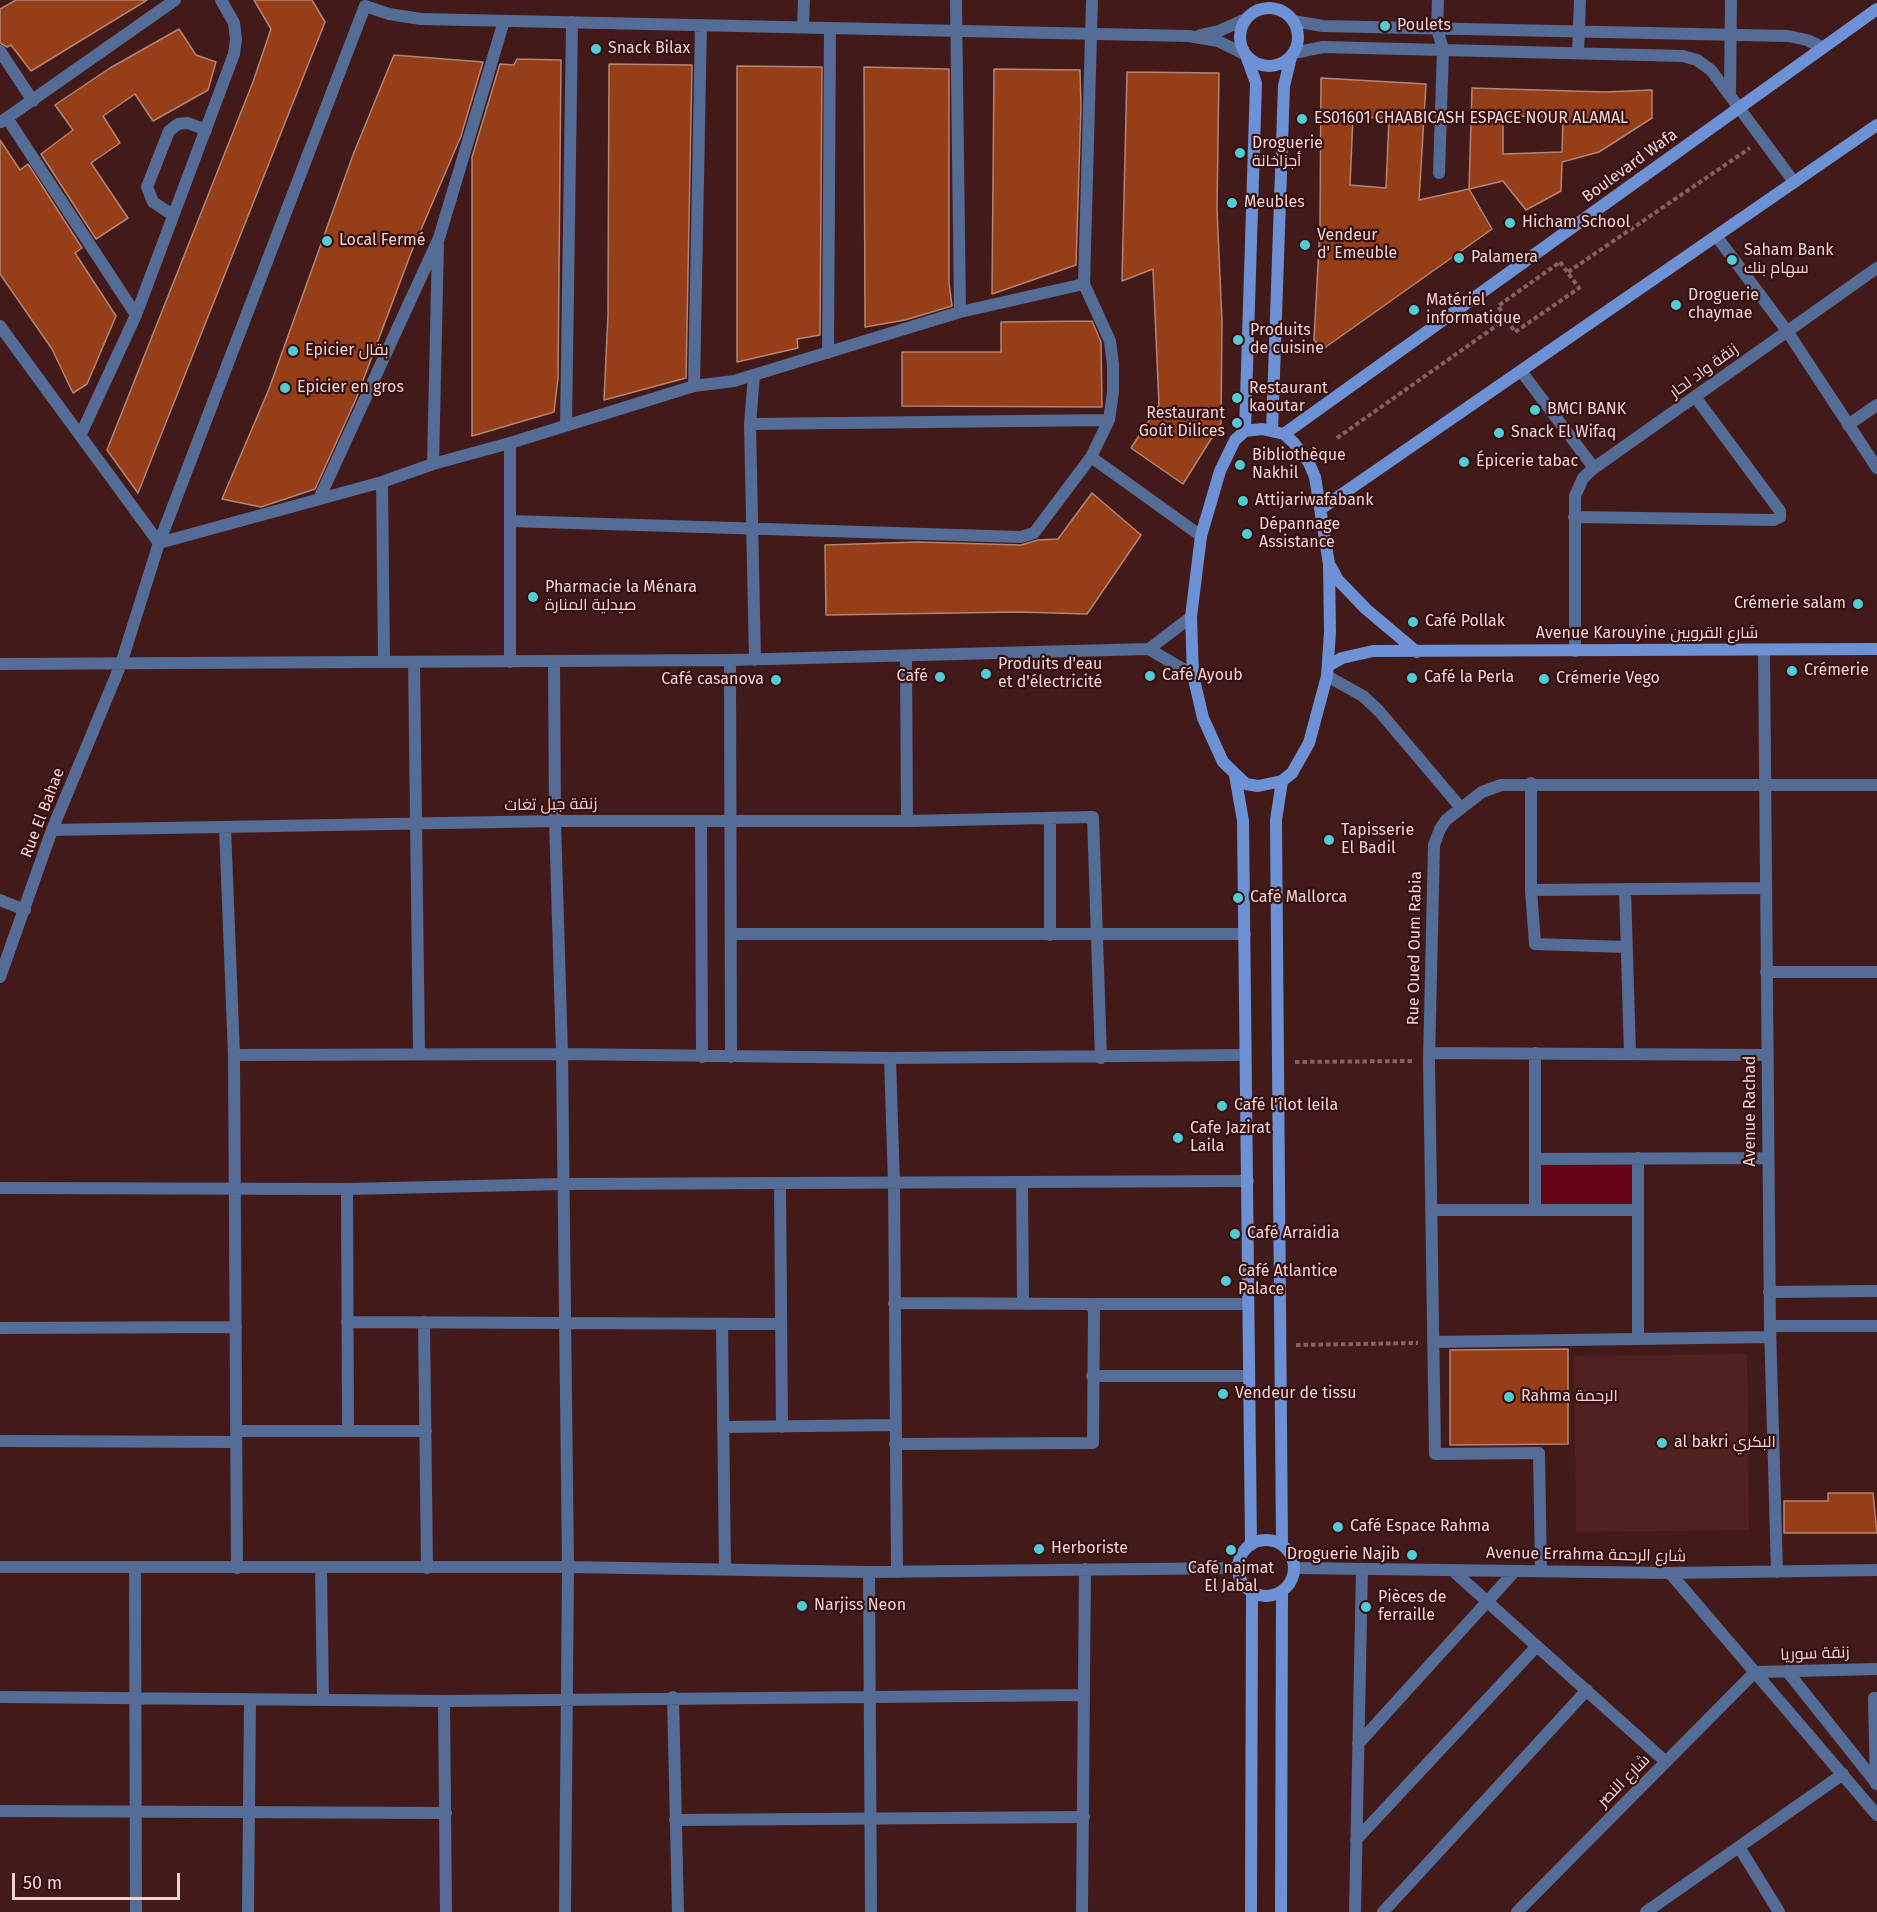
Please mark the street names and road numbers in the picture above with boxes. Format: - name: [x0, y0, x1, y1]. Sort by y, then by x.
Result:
- street label: Boulevard Wafa: [1579, 125, 1681, 207]
- street label: زنقة واد لحار: [1666, 340, 1742, 402]
- street label: Avenue Karouyine شارع القرويين: [1536, 624, 1758, 644]
- street label: Rue El Bahae: [17, 765, 69, 861]
- street label: زنقة جبل تغات: [504, 795, 598, 815]
- street label: Rue Oued Oum Rabia: [1404, 871, 1426, 1025]
- street label: Avenue Rachad: [1741, 1056, 1761, 1166]
- street label: Avenue Errahma شارع الرحمة: [1486, 1544, 1686, 1566]
- street label: زنقة سوريا: [1780, 1643, 1850, 1665]
- street label: شارع النصر: [1594, 1751, 1654, 1811]

